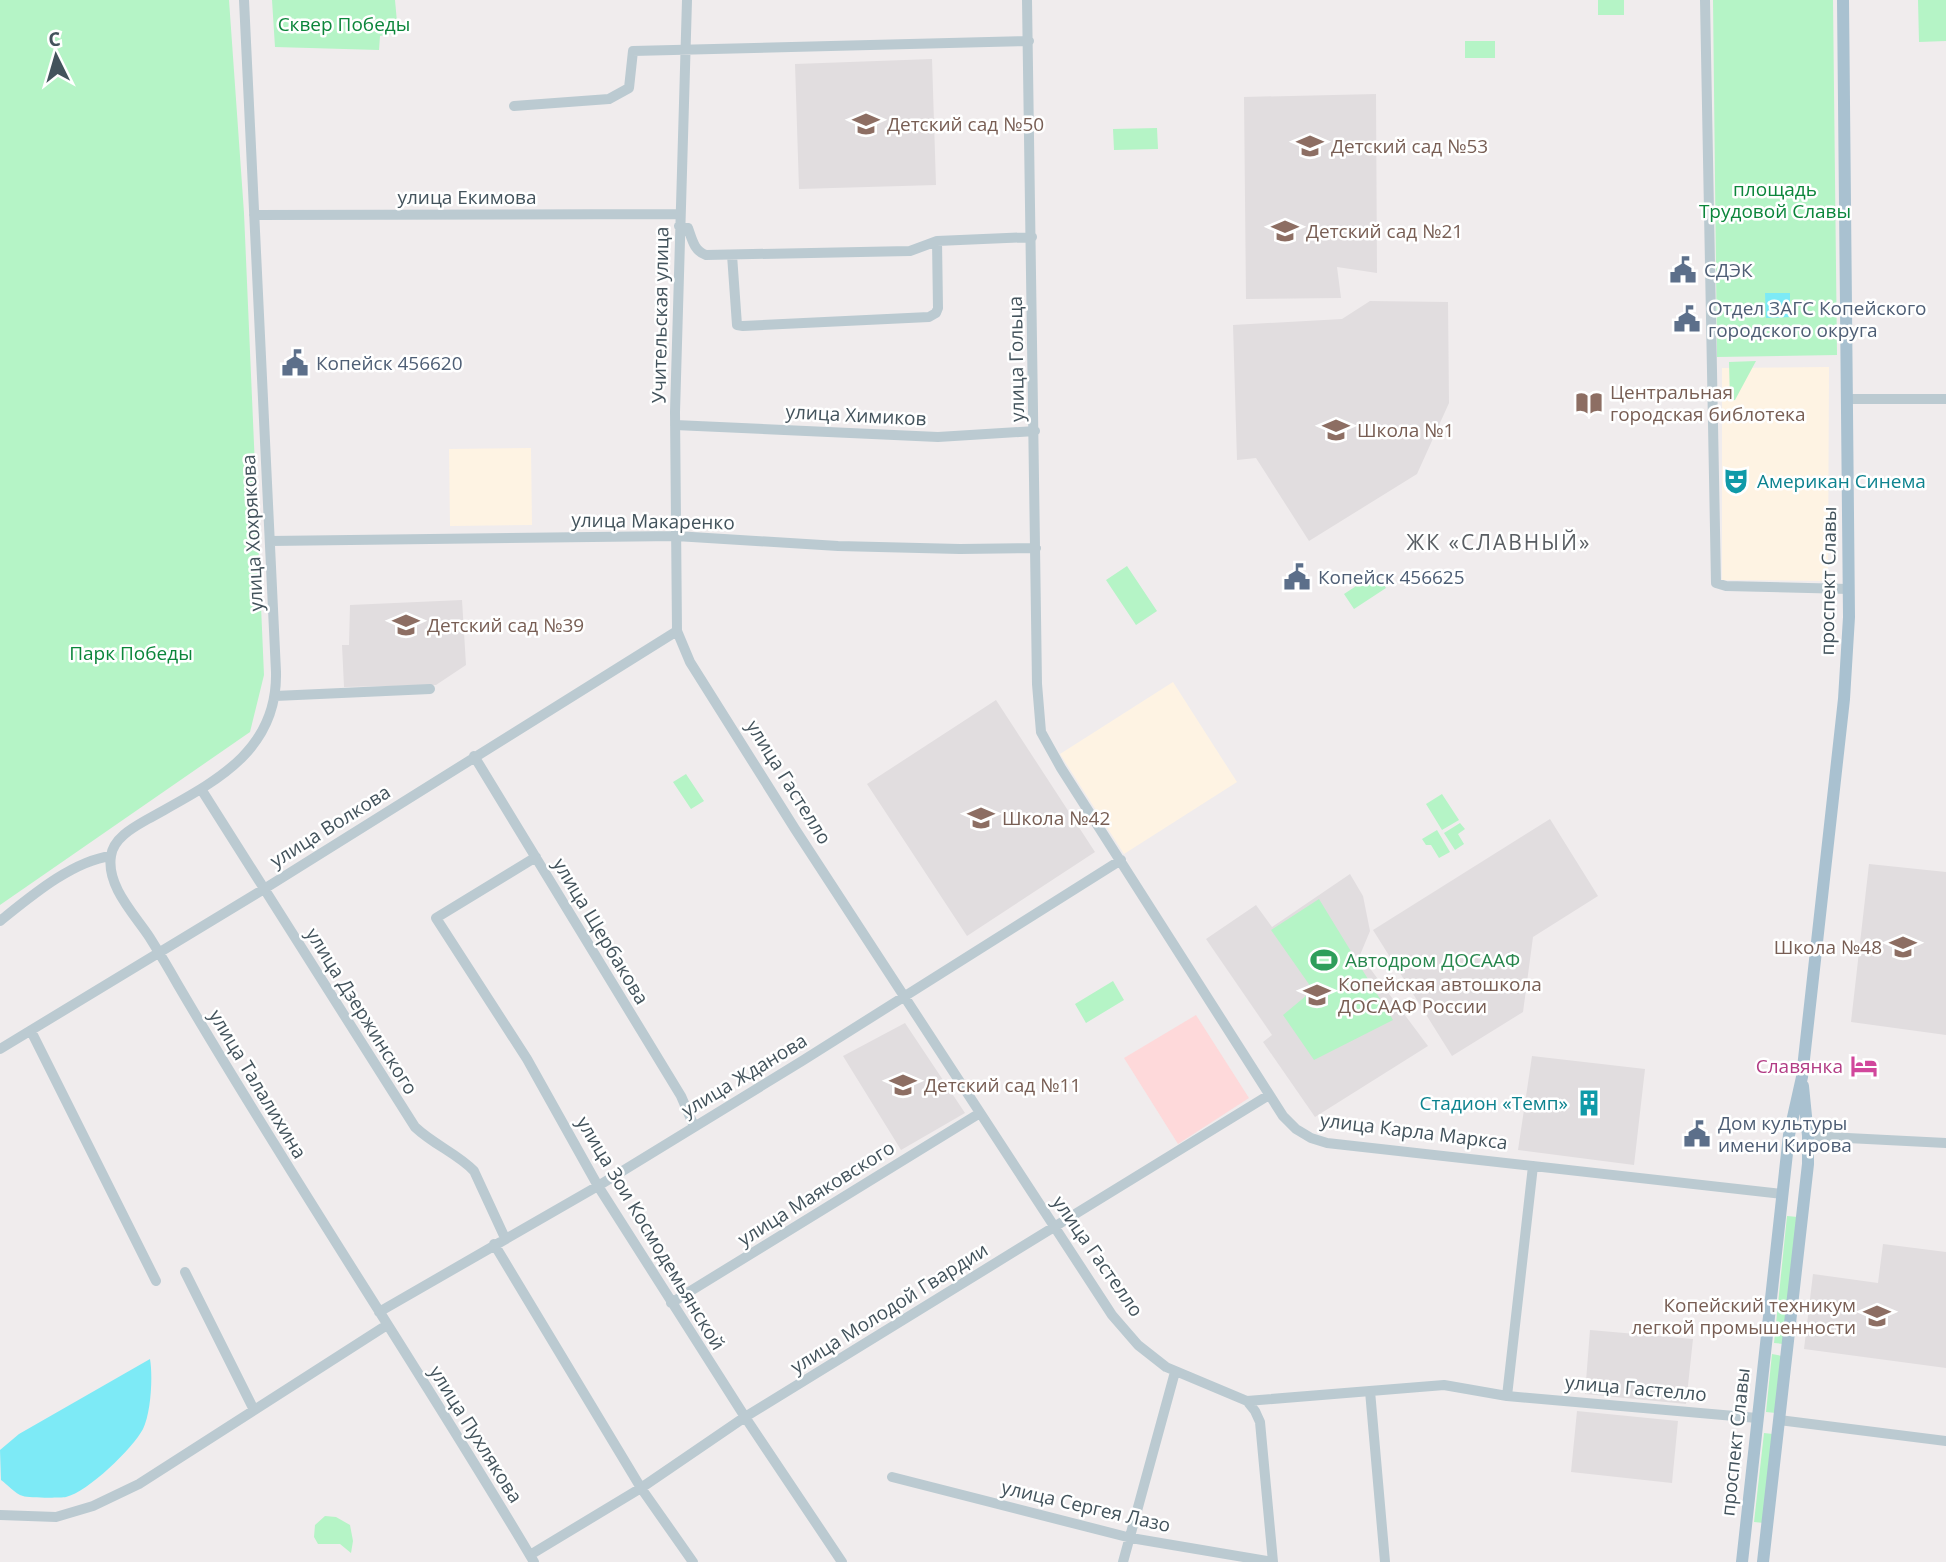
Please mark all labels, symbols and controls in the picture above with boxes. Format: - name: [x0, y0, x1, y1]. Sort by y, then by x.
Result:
- park label: Сквер Победы: [278, 11, 410, 37]
- north arrow: [21, 21, 91, 91]
- text: С: [47, 26, 62, 53]
- school or university icon: Детский сад №50: [851, 109, 881, 139]
- place label: Детский сад №50: [887, 111, 1044, 137]
- school or university icon: Детский сад №53: [1295, 131, 1325, 161]
- place label: Детский сад №53: [1331, 133, 1488, 159]
- park label: площадь Трудовой Славы: [1699, 176, 1851, 224]
- street label: улица Екимова: [397, 184, 537, 210]
- school or university icon: Детский сад №21: [1270, 216, 1300, 246]
- place label: Детский сад №21: [1306, 218, 1463, 244]
- street label: Учительская улица: [645, 226, 675, 404]
- public building icon: СДЭК: [1668, 255, 1698, 285]
- place label: СДЭК: [1704, 257, 1753, 283]
- place label: Отдел ЗАГС Копейского городского округа: [1708, 295, 1927, 343]
- street label: улица Гольца: [1002, 296, 1030, 422]
- public building icon: Отдел ЗАГС Копейского городского округа: [1672, 304, 1702, 334]
- public building icon: Копейск 456620: [280, 348, 310, 378]
- place label: Копейск 456620: [316, 350, 463, 376]
- place label: Центральная городская библотека: [1610, 379, 1806, 427]
- library icon: Центральная городская библотека: [1574, 388, 1604, 418]
- street label: улица Химиков: [785, 398, 927, 432]
- school or university icon: Школа №1: [1321, 415, 1351, 445]
- place label: Школа №1: [1357, 417, 1454, 443]
- street label: улица Хохрякова: [235, 454, 269, 612]
- theatre icon: Американ Синема: [1721, 466, 1751, 496]
- place label: Американ Синема: [1757, 468, 1926, 494]
- street label: проспект Славы: [1814, 506, 1842, 656]
- street label: улица Макаренко: [571, 507, 735, 535]
- district label: ЖК «СЛАВНЫЙ»: [1407, 528, 1591, 556]
- public building icon: Копейск 456625: [1282, 562, 1312, 592]
- place label: Копейск 456625: [1318, 564, 1465, 590]
- school or university icon: Детский сад №39: [391, 610, 421, 640]
- place label: Детский сад №39: [427, 612, 584, 638]
- park label: Парк Победы: [69, 640, 193, 666]
- street label: улица Гастелло: [740, 715, 838, 849]
- street label: улица Волкова: [265, 779, 395, 873]
- school or university icon: Школа №42: [966, 803, 996, 833]
- place label: Школа №42: [1002, 805, 1110, 831]
- street label: улица Щербакова: [547, 853, 655, 1009]
- street label: улица Дзержинского: [300, 923, 424, 1099]
- school or university icon: Школа №48: [1888, 932, 1918, 962]
- place label: Школа №48: [1774, 934, 1882, 960]
- sports icon: Автодром ДОСААФ: [1309, 945, 1339, 975]
- place label: Автодром ДОСААФ: [1345, 947, 1520, 973]
- place label: Копейская автошкола ДОСААФ России: [1338, 971, 1542, 1019]
- school or university icon: Копейская автошкола ДОСААФ России: [1302, 980, 1332, 1010]
- street label: улица Талалихина: [203, 1004, 313, 1164]
- street label: улица Жданова: [676, 1027, 812, 1123]
- hotel icon: Славянка: [1849, 1051, 1879, 1081]
- place label: Славянка: [1756, 1053, 1843, 1079]
- school or university icon: Детский сад №11: [888, 1070, 918, 1100]
- place label: Детский сад №11: [924, 1072, 1081, 1098]
- building icon: Стадион «Темп»: [1574, 1088, 1604, 1118]
- place label: Стадион «Темп»: [1419, 1090, 1568, 1116]
- street label: улица Карла Маркса: [1319, 1107, 1509, 1155]
- place label: Дом культуры имени Кирова: [1718, 1110, 1852, 1158]
- street label: улица Зои Космодемьянской: [571, 1111, 731, 1355]
- public building icon: Дом культуры имени Кирова: [1682, 1119, 1712, 1149]
- street label: улица Маяковского: [733, 1134, 899, 1252]
- street label: улица Гастелло: [1047, 1190, 1149, 1322]
- street label: улица Молодой Гвардии: [785, 1237, 993, 1379]
- place label: Копейский техникум легкой промышенности: [1631, 1292, 1856, 1340]
- school or university icon: Копейский техникум легкой промышенности: [1862, 1301, 1892, 1331]
- street label: улица Пухлякова: [423, 1360, 529, 1508]
- street label: проспект Славы: [1714, 1367, 1756, 1517]
- street label: улица Гастелло: [1564, 1369, 1708, 1407]
- street label: улица Сергея Лазо: [999, 1474, 1173, 1538]

